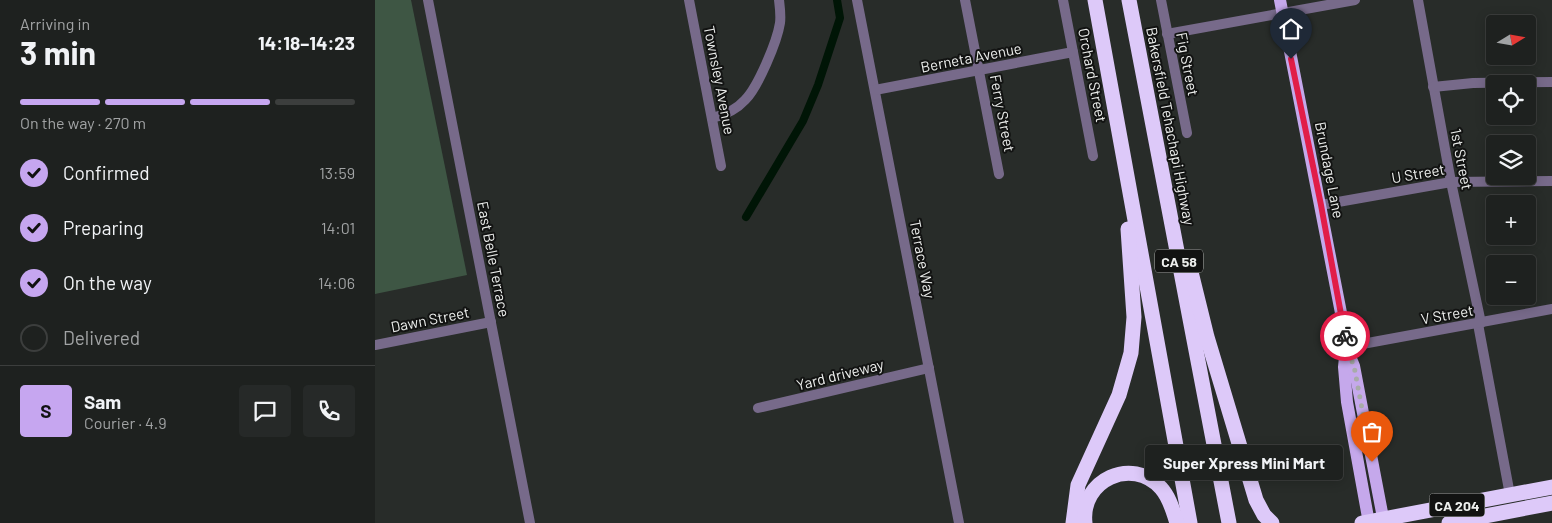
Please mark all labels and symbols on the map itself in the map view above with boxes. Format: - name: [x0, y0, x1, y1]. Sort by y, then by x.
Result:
- pin: [1270, 8, 1312, 59]
- north arrow: [1486, 15, 1536, 65]
- street label: Townsley Avenue: [701, 24, 739, 136]
- street label: Bakersfield Tehachapi Highway: [1143, 25, 1199, 227]
- street label: Orchard Street: [1075, 26, 1111, 124]
- street label: Fig Street: [1173, 31, 1203, 97]
- street label: Berneta Avenue: [919, 38, 1023, 76]
- street label: Ferry Street: [987, 73, 1019, 153]
- street label: Brundage Lane: [1312, 120, 1348, 220]
- street label: 1st Street: [1447, 127, 1477, 191]
- street label: U Street: [1390, 159, 1446, 187]
- street label: East Belle Terrace: [474, 200, 514, 318]
- street label: Terrace Way: [907, 218, 939, 300]
- road number: CA 58: [1155, 250, 1203, 272]
- street label: V Street: [1419, 301, 1475, 327]
- street label: Dawn Street: [389, 303, 471, 335]
- courier: [1320, 311, 1370, 361]
- street label: Yard driveway: [794, 354, 886, 394]
- pin: [1351, 411, 1393, 462]
- callout: Super Xpress Mini Mart: [1145, 444, 1342, 480]
- road number: CA 204: [1429, 494, 1485, 516]

